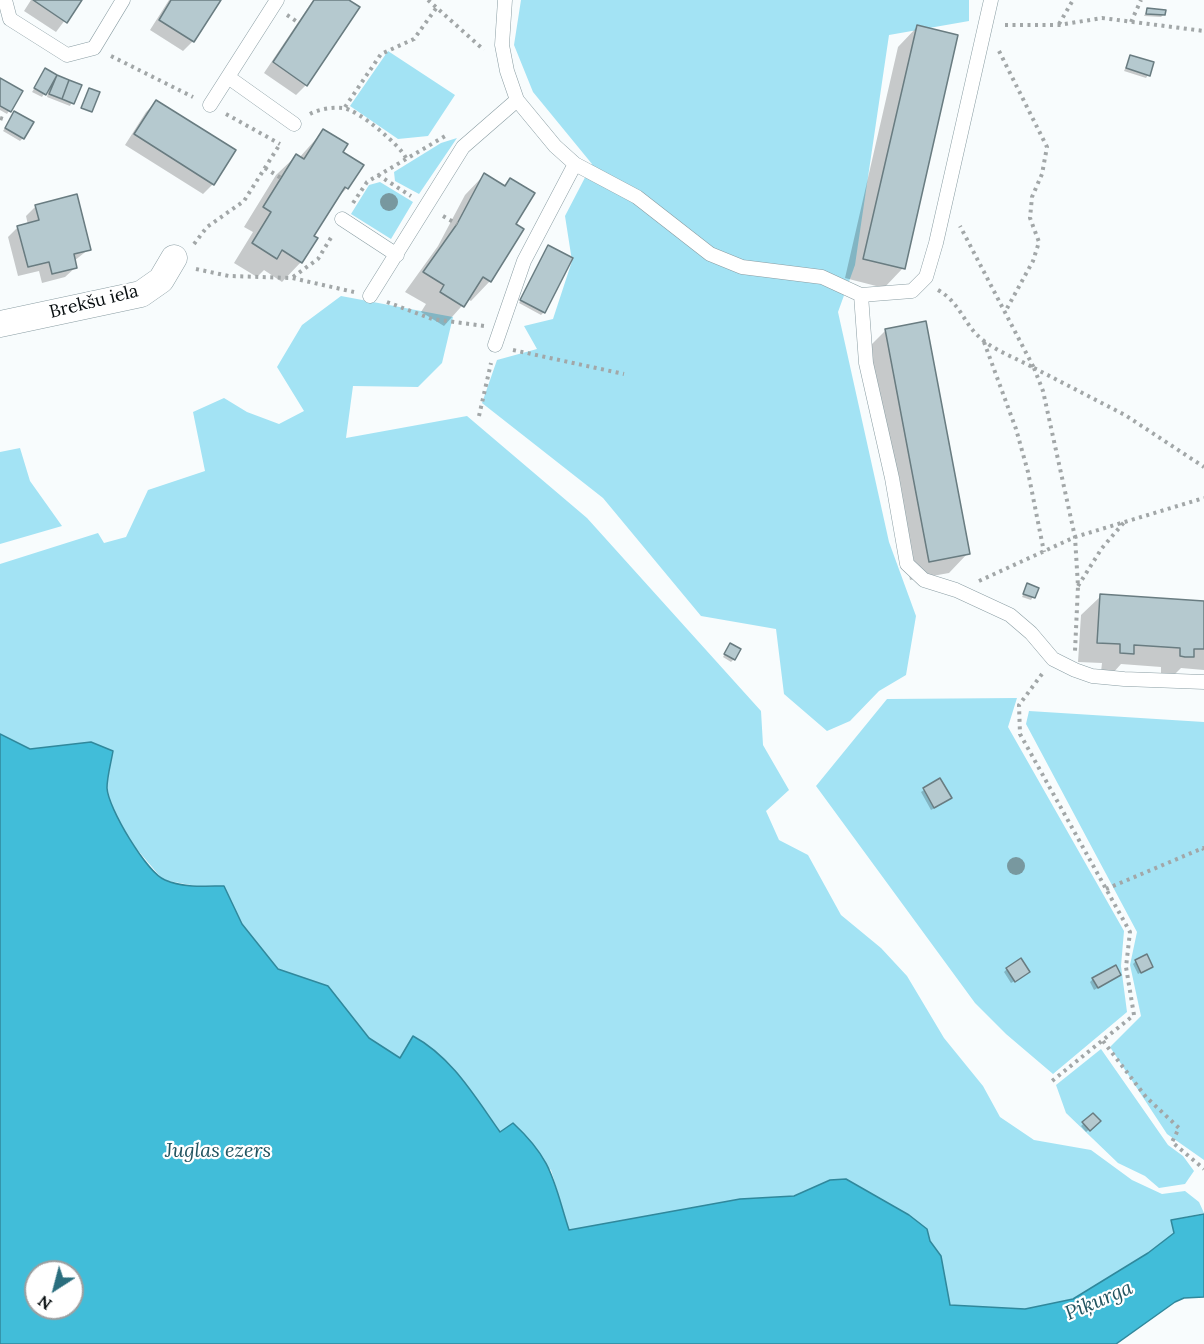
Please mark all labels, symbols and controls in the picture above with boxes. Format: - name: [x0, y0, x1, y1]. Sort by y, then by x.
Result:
- street label: Brekšu iela: [47, 281, 141, 323]
- water label: Juglas ezers: [165, 1139, 271, 1163]
- north arrow: [24, 1260, 84, 1320]
- water label: Piķurga: [1062, 1276, 1136, 1326]
- text: N: [34, 1291, 55, 1315]

